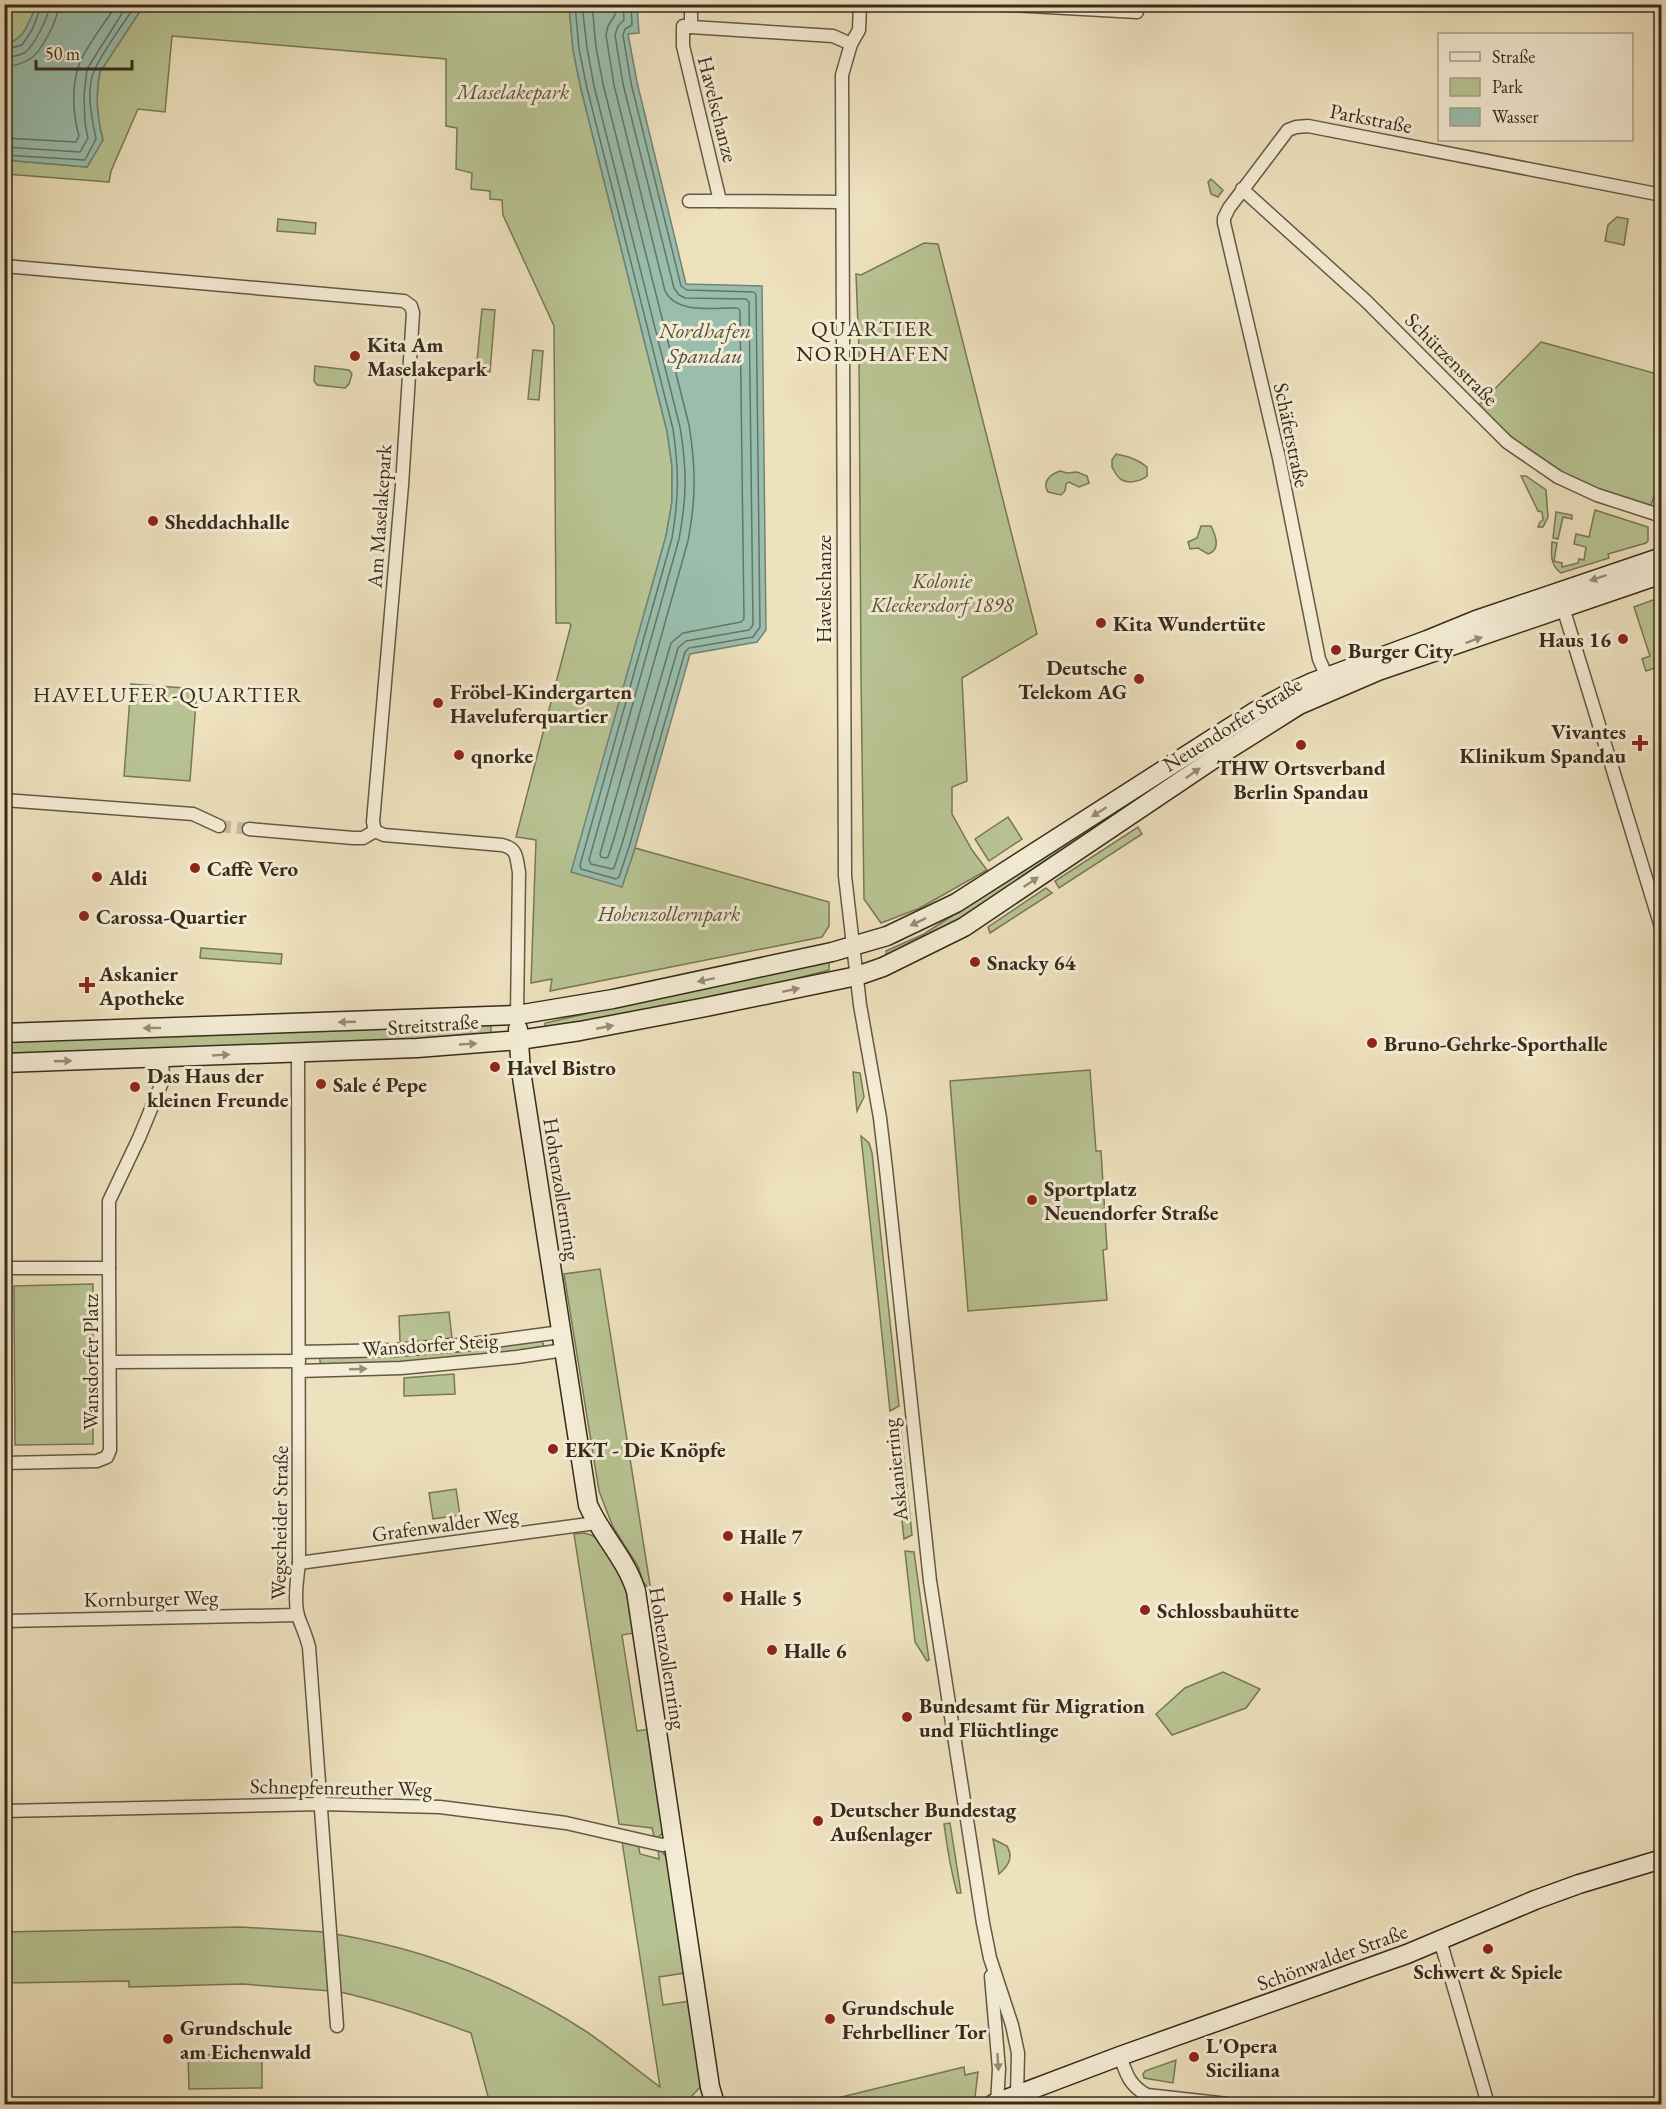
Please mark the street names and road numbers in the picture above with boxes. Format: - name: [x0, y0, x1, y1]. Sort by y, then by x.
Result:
- street label: Havelschanze: [692, 53, 744, 165]
- street label: Parkstraße: [1328, 97, 1414, 139]
- street label: Schützenstraße: [1399, 306, 1505, 412]
- street label: Schäferstraße: [1268, 380, 1316, 490]
- street label: Am Maselakepark: [360, 442, 398, 590]
- street label: Havelschanze: [810, 535, 837, 643]
- street label: Neuendorfer Straße: [1157, 670, 1307, 778]
- street label: Streitstraße: [387, 1007, 479, 1041]
- street label: Hohenzollernring: [537, 1116, 587, 1263]
- street label: Wansdorfer Platz: [77, 1294, 104, 1430]
- street label: Wansdorfer Steig: [361, 1326, 500, 1362]
- street label: Askanierring: [876, 1416, 914, 1524]
- street label: Wegscheider Straße: [264, 1446, 294, 1600]
- street label: Grafenwalder Weg: [370, 1500, 521, 1548]
- street label: Kornburger Weg: [83, 1583, 219, 1613]
- street label: Hohenzollernring: [643, 1585, 693, 1732]
- street label: Schnepfenreuther Weg: [250, 1772, 433, 1802]
- street label: Schönwalder Straße: [1253, 1917, 1411, 1997]

